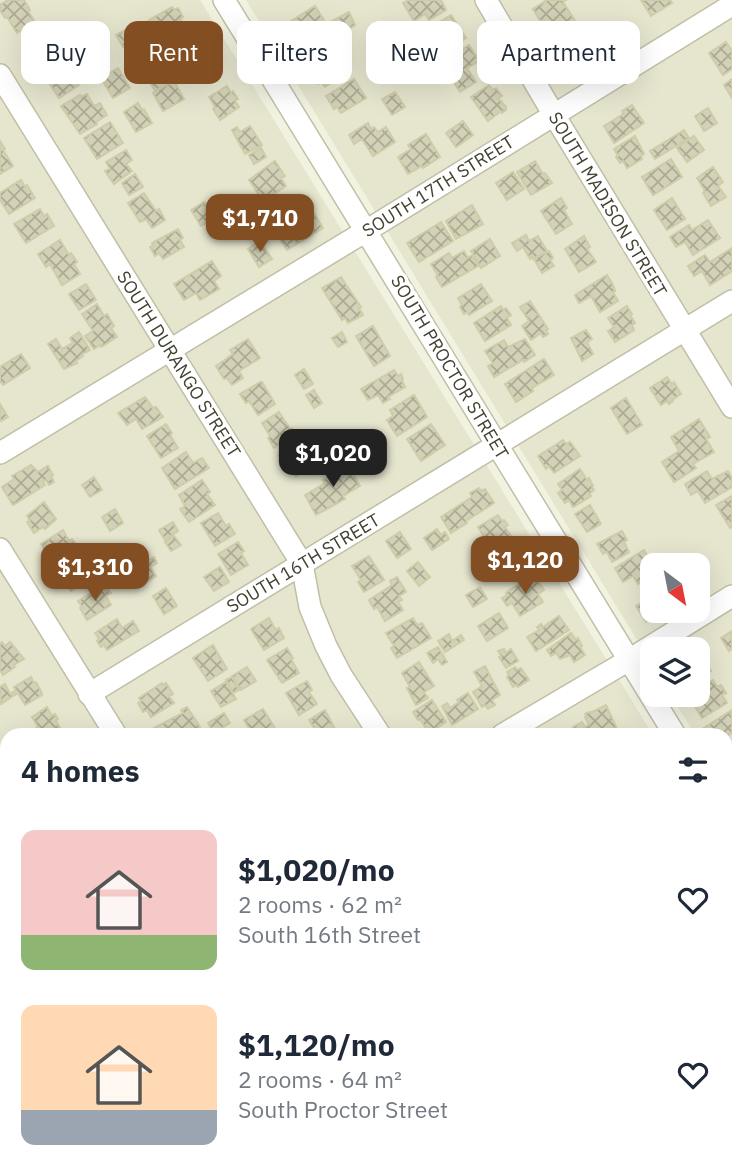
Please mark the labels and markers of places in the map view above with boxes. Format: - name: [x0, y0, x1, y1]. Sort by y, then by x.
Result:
- pin: $1,710: [203, 194, 317, 254]
- pin: $1,020: [276, 430, 390, 489]
- pin: $1,120: [468, 536, 582, 596]
- pin: $1,310: [38, 544, 152, 603]

